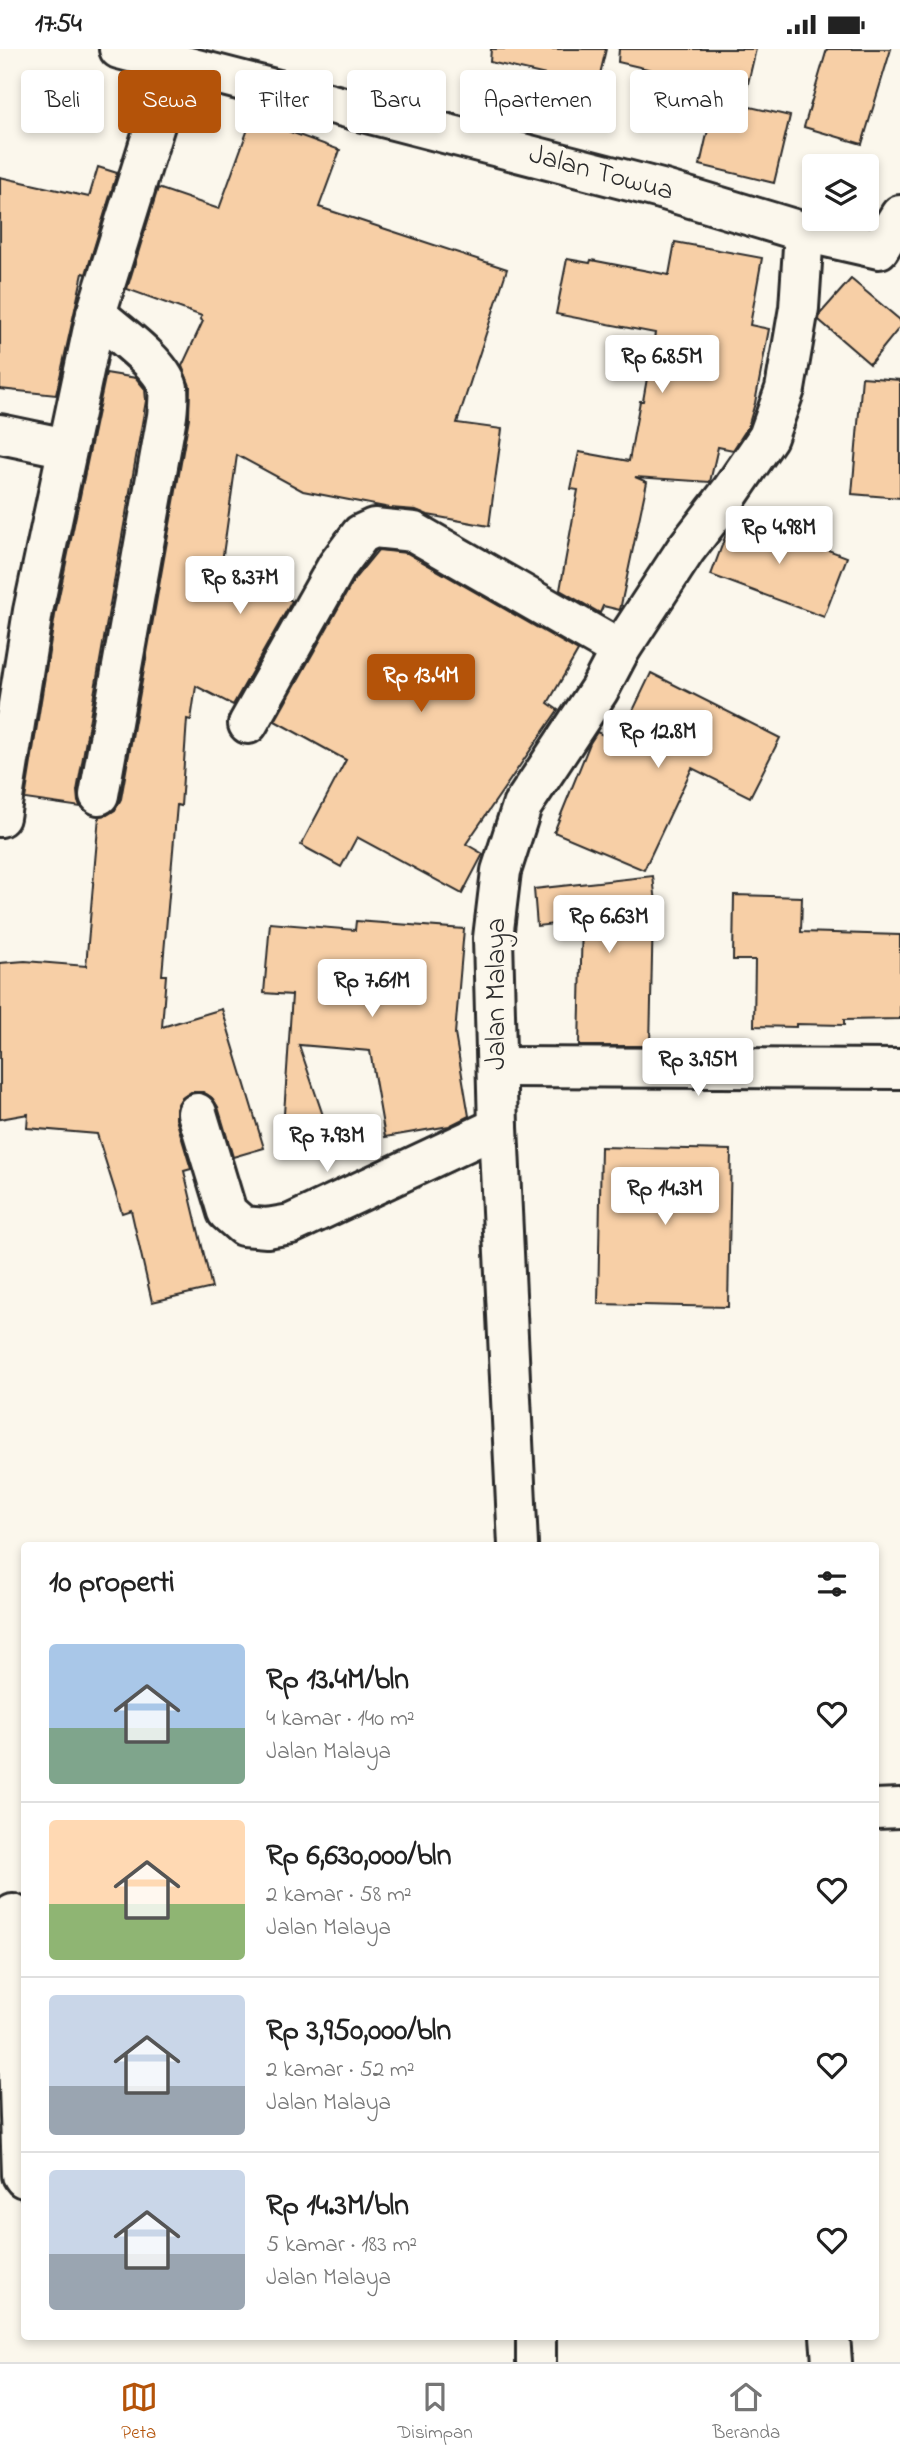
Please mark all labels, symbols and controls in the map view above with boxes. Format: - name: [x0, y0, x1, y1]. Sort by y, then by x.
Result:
- text: 17:54: [35, 6, 82, 44]
- chip: Beli: [21, 70, 104, 133]
- chip: Sewa: [118, 70, 221, 133]
- chip: Filter: [235, 70, 333, 133]
- chip: Baru: [347, 70, 446, 133]
- chip: Apartemen: [460, 70, 616, 133]
- chip: Rumah: [630, 70, 748, 133]
- street label: Jalan Towua: [524, 135, 678, 213]
- map controls: [802, 154, 879, 231]
- button: layers: [802, 154, 879, 231]
- pin: Rp 6.85M: [590, 335, 734, 395]
- text: Rp 6.85M: [621, 341, 703, 374]
- pin: Rp 4.98M: [707, 507, 851, 566]
- text: Rp 4.98M: [742, 512, 816, 545]
- pin: Rp 8.37M: [168, 557, 312, 616]
- text: Rp 8.37M: [201, 562, 279, 595]
- pin: Rp 13.4M: [349, 655, 493, 714]
- text: Rp 13.4M: [383, 660, 459, 693]
- pin: Rp 12.8M: [586, 711, 730, 770]
- text: Rp 12.8M: [619, 716, 697, 749]
- pin: Rp 6.63M: [537, 895, 681, 955]
- text: Rp 6.63M: [569, 901, 649, 934]
- street label: Jalan Malaya: [477, 918, 518, 1070]
- pin: Rp 7.61M: [300, 960, 444, 1019]
- text: Rp 7.61M: [334, 965, 410, 998]
- pin: Rp 3.95M: [626, 1039, 770, 1098]
- text: Rp 3.95M: [658, 1044, 738, 1077]
- pin: Rp 7.93M: [255, 1115, 399, 1174]
- text: Rp 7.93M: [289, 1120, 365, 1153]
- pin: Rp 14.3M: [593, 1167, 737, 1227]
- text: Rp 14.3M: [627, 1173, 703, 1206]
- text: 10 properti: [49, 1562, 175, 1606]
- icon: filters: [813, 1565, 851, 1603]
- text: Rp 13.4M/bln: [266, 1659, 409, 1703]
- icon: home: [105, 1672, 189, 1756]
- icon: heart: [813, 1695, 851, 1733]
- text: 4 kamar · 140 m²: [266, 1703, 415, 1736]
- text: Jalan Malaya: [266, 1736, 391, 1769]
- text: Rp 6,630,000/bln: [266, 1835, 451, 1879]
- icon: home: [105, 1848, 189, 1932]
- icon: heart: [813, 1871, 851, 1909]
- text: 2 kamar · 58 m²: [266, 1879, 412, 1912]
- text: Jalan Malaya: [266, 1912, 391, 1945]
- text: Rp 3,950,000/bln: [266, 2010, 451, 2054]
- icon: home: [105, 2023, 189, 2107]
- icon: heart: [813, 2046, 851, 2084]
- text: 2 kamar · 52 m²: [266, 2054, 415, 2087]
- text: Jalan Malaya: [266, 2087, 391, 2120]
- text: Rp 14.3M/bln: [266, 2185, 409, 2229]
- icon: home: [105, 2198, 189, 2282]
- icon: heart: [813, 2221, 851, 2259]
- text: 5 kamar · 183 m²: [266, 2229, 417, 2262]
- text: Jalan Malaya: [266, 2262, 391, 2295]
- tab: Peta: [120, 2378, 158, 2447]
- tab: Disimpan: [398, 2378, 473, 2447]
- tab: Beranda: [712, 2378, 780, 2447]

